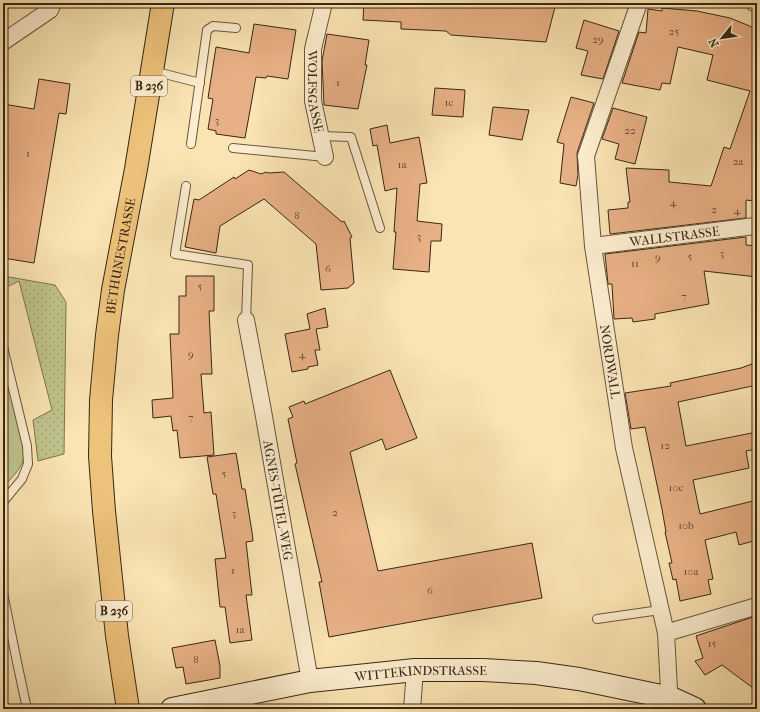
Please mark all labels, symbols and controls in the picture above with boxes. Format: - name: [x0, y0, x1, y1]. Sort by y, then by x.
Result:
- north arrow: [702, 18, 742, 58]
- house number: 25: [669, 25, 679, 38]
- house number: 29: [592, 33, 604, 46]
- text: N: [706, 35, 721, 50]
- street label: WOLFSGASSE: [306, 49, 327, 134]
- road number: B 236: [131, 76, 167, 96]
- house number: 1: [336, 76, 340, 89]
- house number: 1c: [445, 96, 454, 109]
- house number: 3: [215, 114, 219, 127]
- house number: 22: [624, 124, 636, 137]
- house number: 1: [26, 147, 30, 160]
- house number: 2a: [733, 155, 744, 168]
- house number: 1a: [397, 158, 407, 171]
- street label: BETHUNESTRASSE: [102, 196, 138, 315]
- house number: 4: [670, 196, 677, 209]
- house number: 2: [711, 203, 717, 216]
- house number: 4: [734, 204, 741, 217]
- house number: 8: [294, 209, 300, 222]
- street label: WALLSTRASSE: [627, 223, 720, 249]
- house number: 3: [417, 230, 421, 243]
- house number: 3: [720, 247, 724, 260]
- house number: 5: [688, 250, 693, 263]
- house number: 9: [655, 251, 661, 264]
- house number: 11: [631, 257, 639, 270]
- house number: 6: [325, 262, 331, 275]
- house number: 5: [198, 280, 203, 293]
- house number: 7: [681, 290, 687, 303]
- street label: NORDWALL: [598, 323, 624, 400]
- house number: 9: [188, 348, 194, 361]
- house number: 4: [299, 348, 306, 361]
- house number: 7: [188, 411, 194, 424]
- street label: AGNES-TÜTEL-WEG: [260, 438, 296, 561]
- house number: 12: [660, 439, 670, 452]
- house number: 5: [222, 467, 227, 480]
- house number: 10c: [669, 481, 684, 494]
- house number: 2: [332, 506, 338, 519]
- house number: 3: [232, 507, 236, 520]
- house number: 10b: [678, 519, 694, 532]
- house number: 1: [231, 564, 235, 577]
- house number: 10a: [683, 565, 699, 578]
- house number: 6: [427, 584, 433, 597]
- road number: B 236: [96, 601, 132, 621]
- house number: 1a: [235, 623, 245, 636]
- house number: 15: [708, 637, 717, 650]
- house number: 8: [193, 653, 199, 666]
- street label: WITTEKINDSTRASSE: [353, 663, 487, 684]

